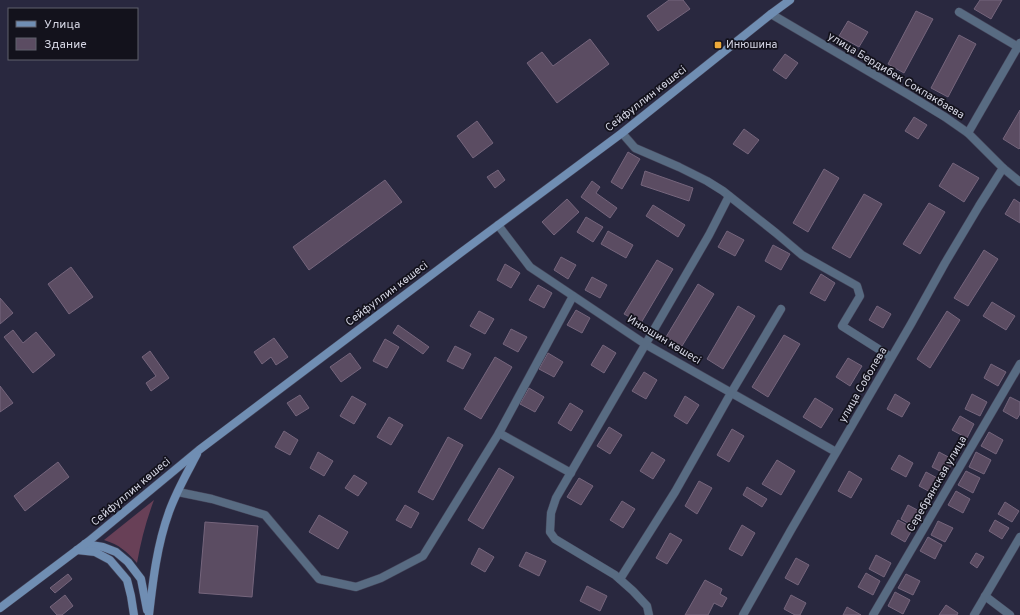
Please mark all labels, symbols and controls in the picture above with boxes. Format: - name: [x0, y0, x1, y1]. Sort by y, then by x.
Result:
- legend: [8, 8, 138, 60]
- text: Улица: [44, 17, 80, 33]
- street label: улица Бердибек Сокпакбаева: [825, 30, 967, 123]
- text: Здание: [44, 37, 87, 53]
- place label: Инюшина: [726, 38, 778, 52]
- marker: Инюшина: [713, 40, 723, 50]
- street label: Сейфуллин көшесі: [603, 63, 689, 135]
- street label: Сейфуллин көшесі: [343, 258, 431, 330]
- street label: Инюшин көшесі: [624, 312, 704, 368]
- street label: улица Соболева: [836, 345, 890, 425]
- street label: Серебрянская улица: [904, 433, 970, 535]
- street label: Сейфуллин көшесі: [88, 455, 174, 529]

